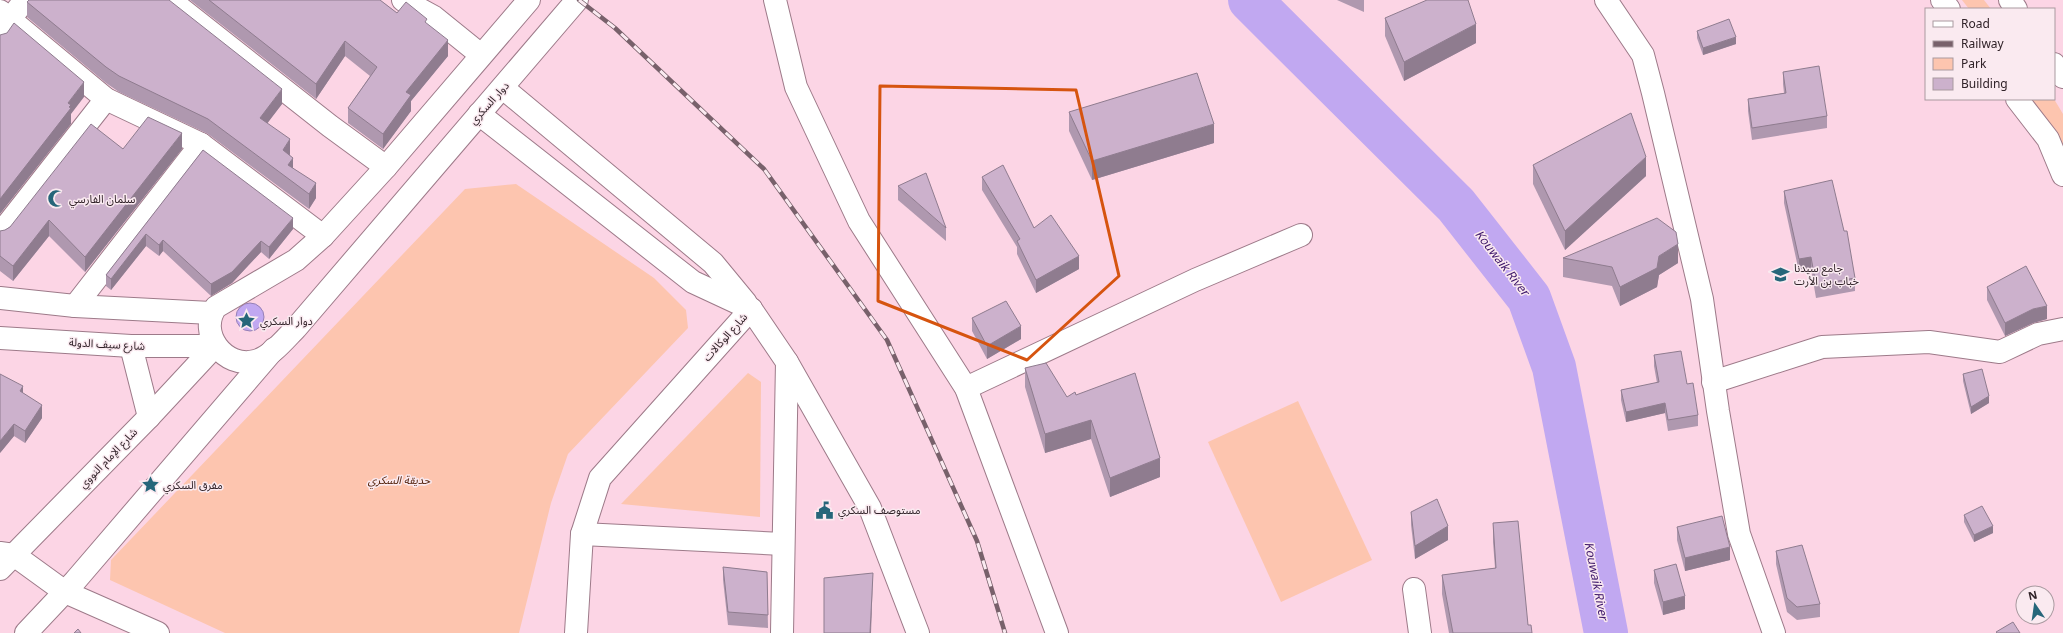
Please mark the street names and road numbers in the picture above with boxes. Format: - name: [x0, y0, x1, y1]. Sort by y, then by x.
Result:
- street label: دوار السكري: [463, 76, 516, 131]
- street label: شارع الوكالات: [697, 307, 754, 367]
- street label: شارع سيف الدولة: [68, 331, 146, 358]
- street label: شارع الإمام النووي: [73, 422, 144, 494]

